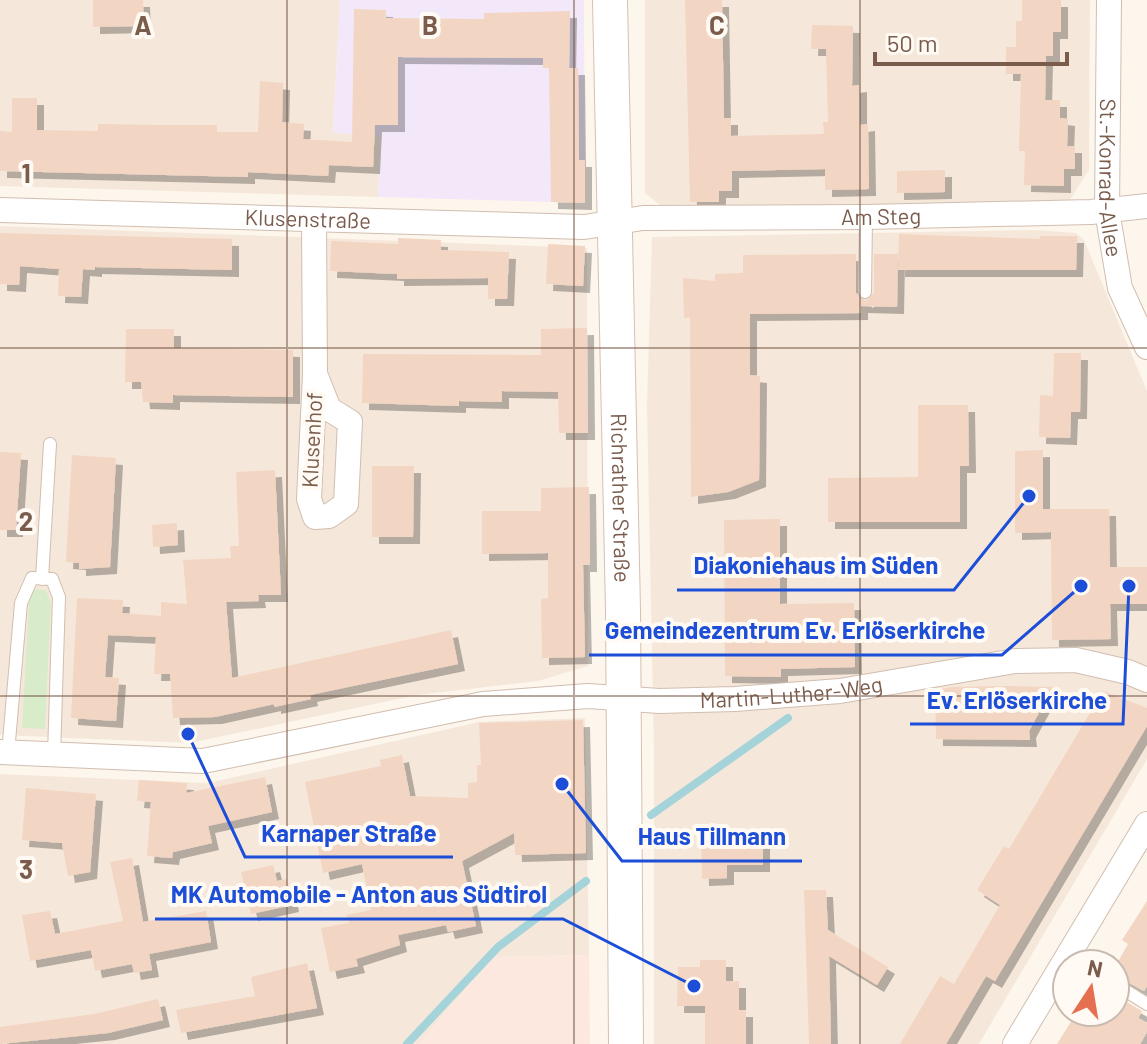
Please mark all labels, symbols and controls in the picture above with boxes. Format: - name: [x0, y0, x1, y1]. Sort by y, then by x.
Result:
- text: A: [134, 9, 152, 40]
- text: B: [422, 9, 438, 40]
- text: C: [709, 9, 725, 40]
- scale bar: [875, 16, 1067, 66]
- text: 50 m: [887, 28, 938, 57]
- street label: St.-Konrad-Allee: [1095, 98, 1129, 259]
- text: 1: [21, 157, 31, 188]
- street label: Am Steg: [841, 202, 921, 229]
- street label: Klusenstraße: [244, 203, 371, 233]
- street label: Klusenhof: [296, 391, 326, 488]
- street label: Richrather Straße: [607, 413, 636, 583]
- text: 2: [19, 505, 33, 536]
- callout: Diakoniehaus im Süden: [677, 542, 954, 590]
- text: Diakoniehaus im Süden: [694, 550, 938, 579]
- callout: Gemeindezentrum Ev. Erlöserkirche: [589, 607, 1002, 655]
- text: Gemeindezentrum Ev. Erlöserkirche: [605, 615, 985, 644]
- street label: Martin-Luther-Weg: [699, 670, 884, 712]
- callout: Ev. Erlöserkirche: [910, 676, 1123, 724]
- text: Ev. Erlöserkirche: [927, 685, 1107, 714]
- callout: Karnaper Straße: [245, 809, 453, 857]
- callout: Haus Tillmann: [622, 813, 802, 861]
- text: Karnaper Straße: [261, 818, 437, 847]
- text: Haus Tillmann: [638, 821, 786, 850]
- text: 3: [19, 853, 33, 884]
- callout: MK Automobile - Anton aus Südtirol: [155, 871, 563, 919]
- text: MK Automobile - Anton aus Südtirol: [171, 879, 547, 908]
- north arrow: [1051, 948, 1131, 1028]
- text: N: [1086, 953, 1105, 982]

